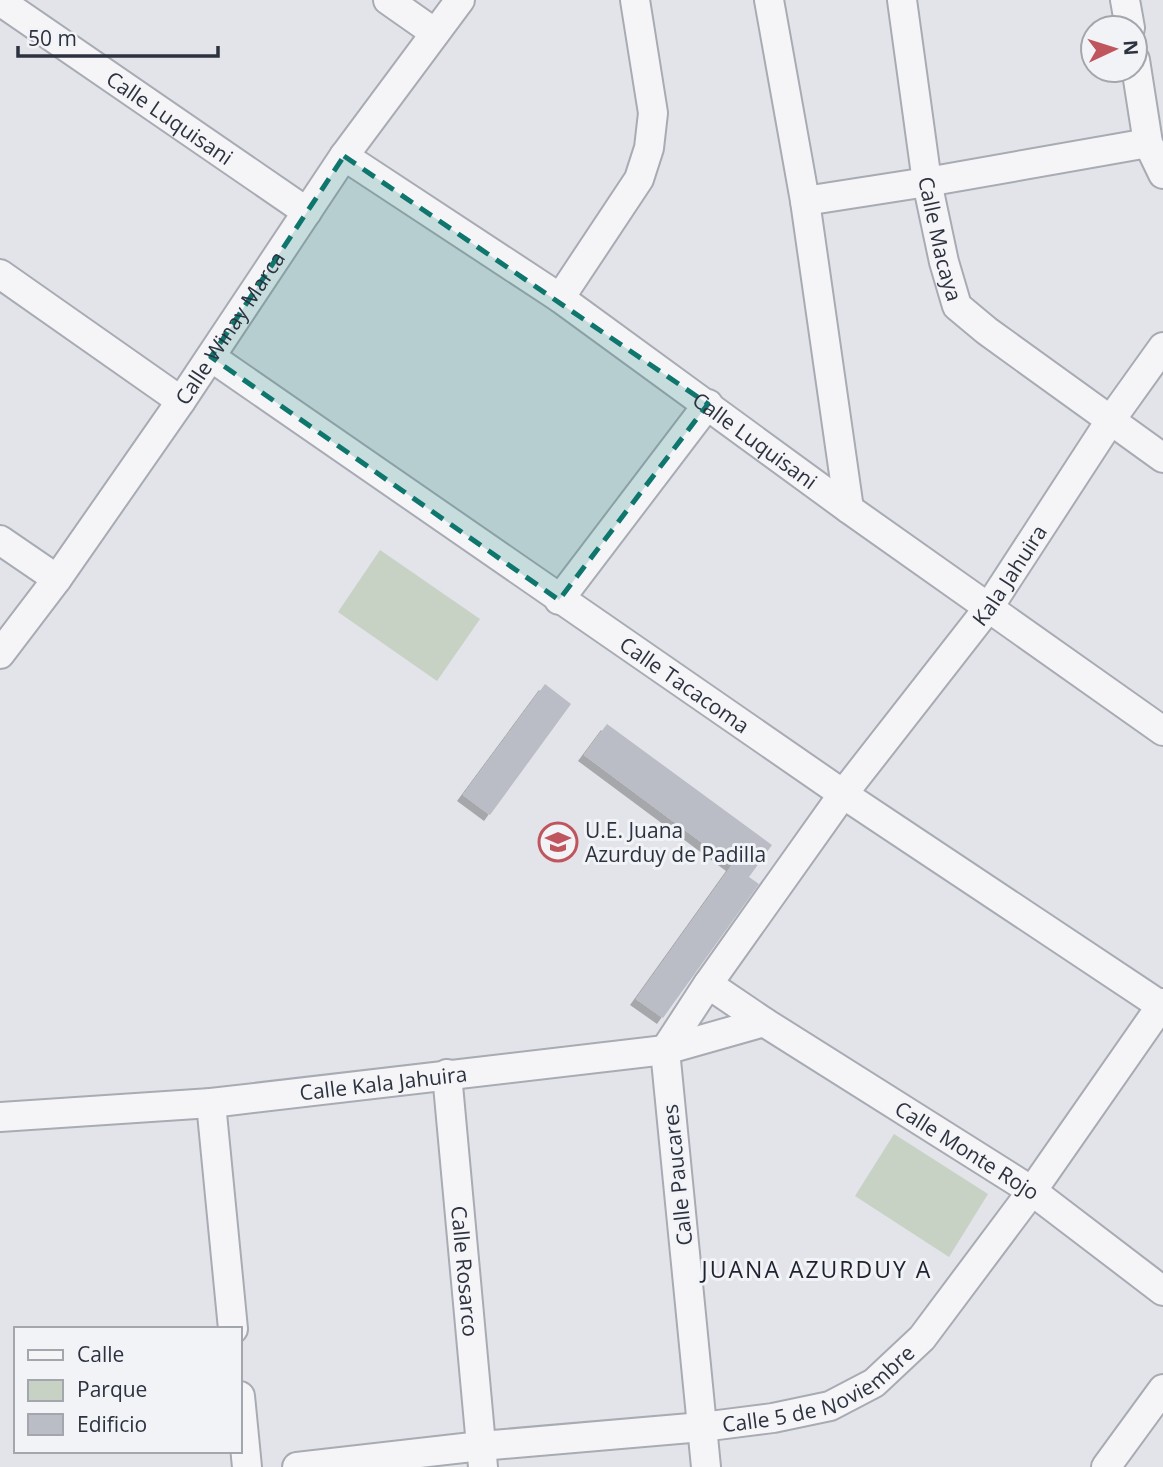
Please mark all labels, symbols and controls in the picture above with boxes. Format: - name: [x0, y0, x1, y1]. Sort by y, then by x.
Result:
- scale bar: [18, 14, 217, 58]
- north arrow: [1079, 14, 1149, 84]
- text: 50 m: [28, 24, 77, 52]
- text: N: [1117, 39, 1144, 56]
- street label: Calle Luquisani: [101, 64, 239, 171]
- street label: Calle Macaya: [912, 174, 969, 304]
- street label: Calle Winay Marca: [168, 246, 291, 410]
- street label: Calle Luquisani: [687, 386, 823, 495]
- street label: Kala Jahuira: [966, 519, 1053, 631]
- street label: Calle Tacacoma: [614, 630, 755, 739]
- place label: U.E. Juana Azurduy de Padilla: [585, 816, 766, 868]
- school or university icon: U.E. Juana Azurduy de Padilla: [537, 821, 579, 863]
- street label: Calle Kala Jahuira: [298, 1059, 469, 1107]
- street label: Calle Monte Rojo: [890, 1094, 1045, 1206]
- street label: Calle Paucares: [656, 1103, 698, 1247]
- street label: Calle Rosarco: [445, 1204, 485, 1338]
- district label: JUANA AZURDUY A: [700, 1253, 932, 1285]
- legend: [14, 1327, 242, 1453]
- street label: Calle 5 de Noviembre: [720, 1339, 920, 1438]
- text: Calle: [77, 1340, 124, 1368]
- text: Parque: [77, 1375, 147, 1403]
- text: Edificio: [77, 1410, 147, 1438]

